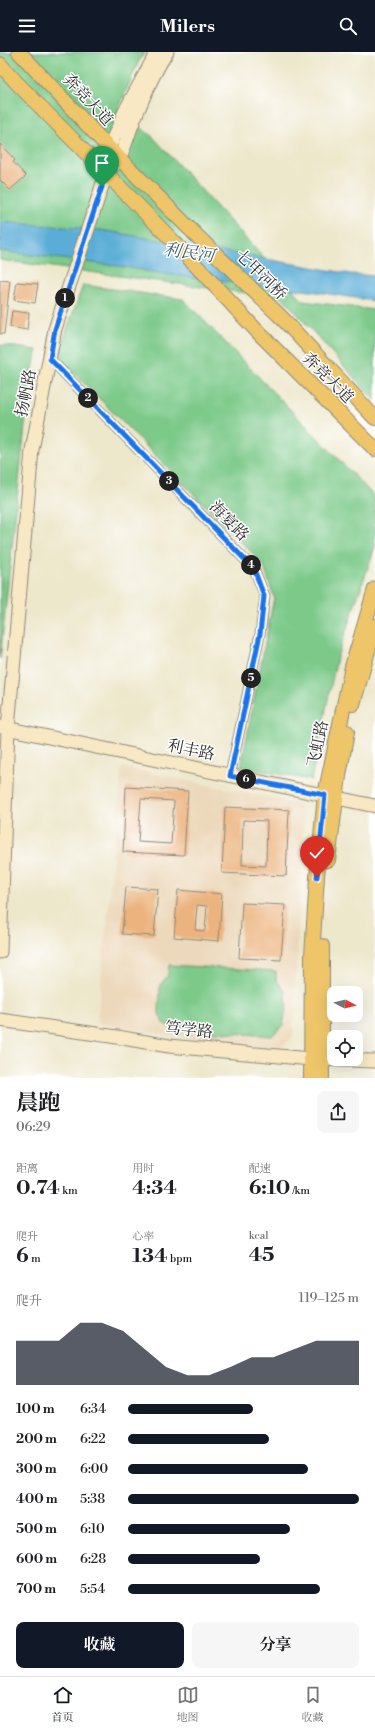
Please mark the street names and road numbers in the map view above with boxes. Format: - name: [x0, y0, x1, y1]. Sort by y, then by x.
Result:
- street label: 奔竞大道: [59, 70, 117, 130]
- street label: 七甲河桥: [231, 246, 291, 304]
- street label: 奔竞大道: [298, 348, 358, 408]
- street label: 扬帆路: [12, 368, 40, 418]
- street label: 海宴路: [205, 497, 253, 545]
- street label: 飞虹路: [303, 718, 333, 770]
- street label: 利丰路: [165, 735, 217, 765]
- street label: 笃学路: [164, 1018, 214, 1042]

